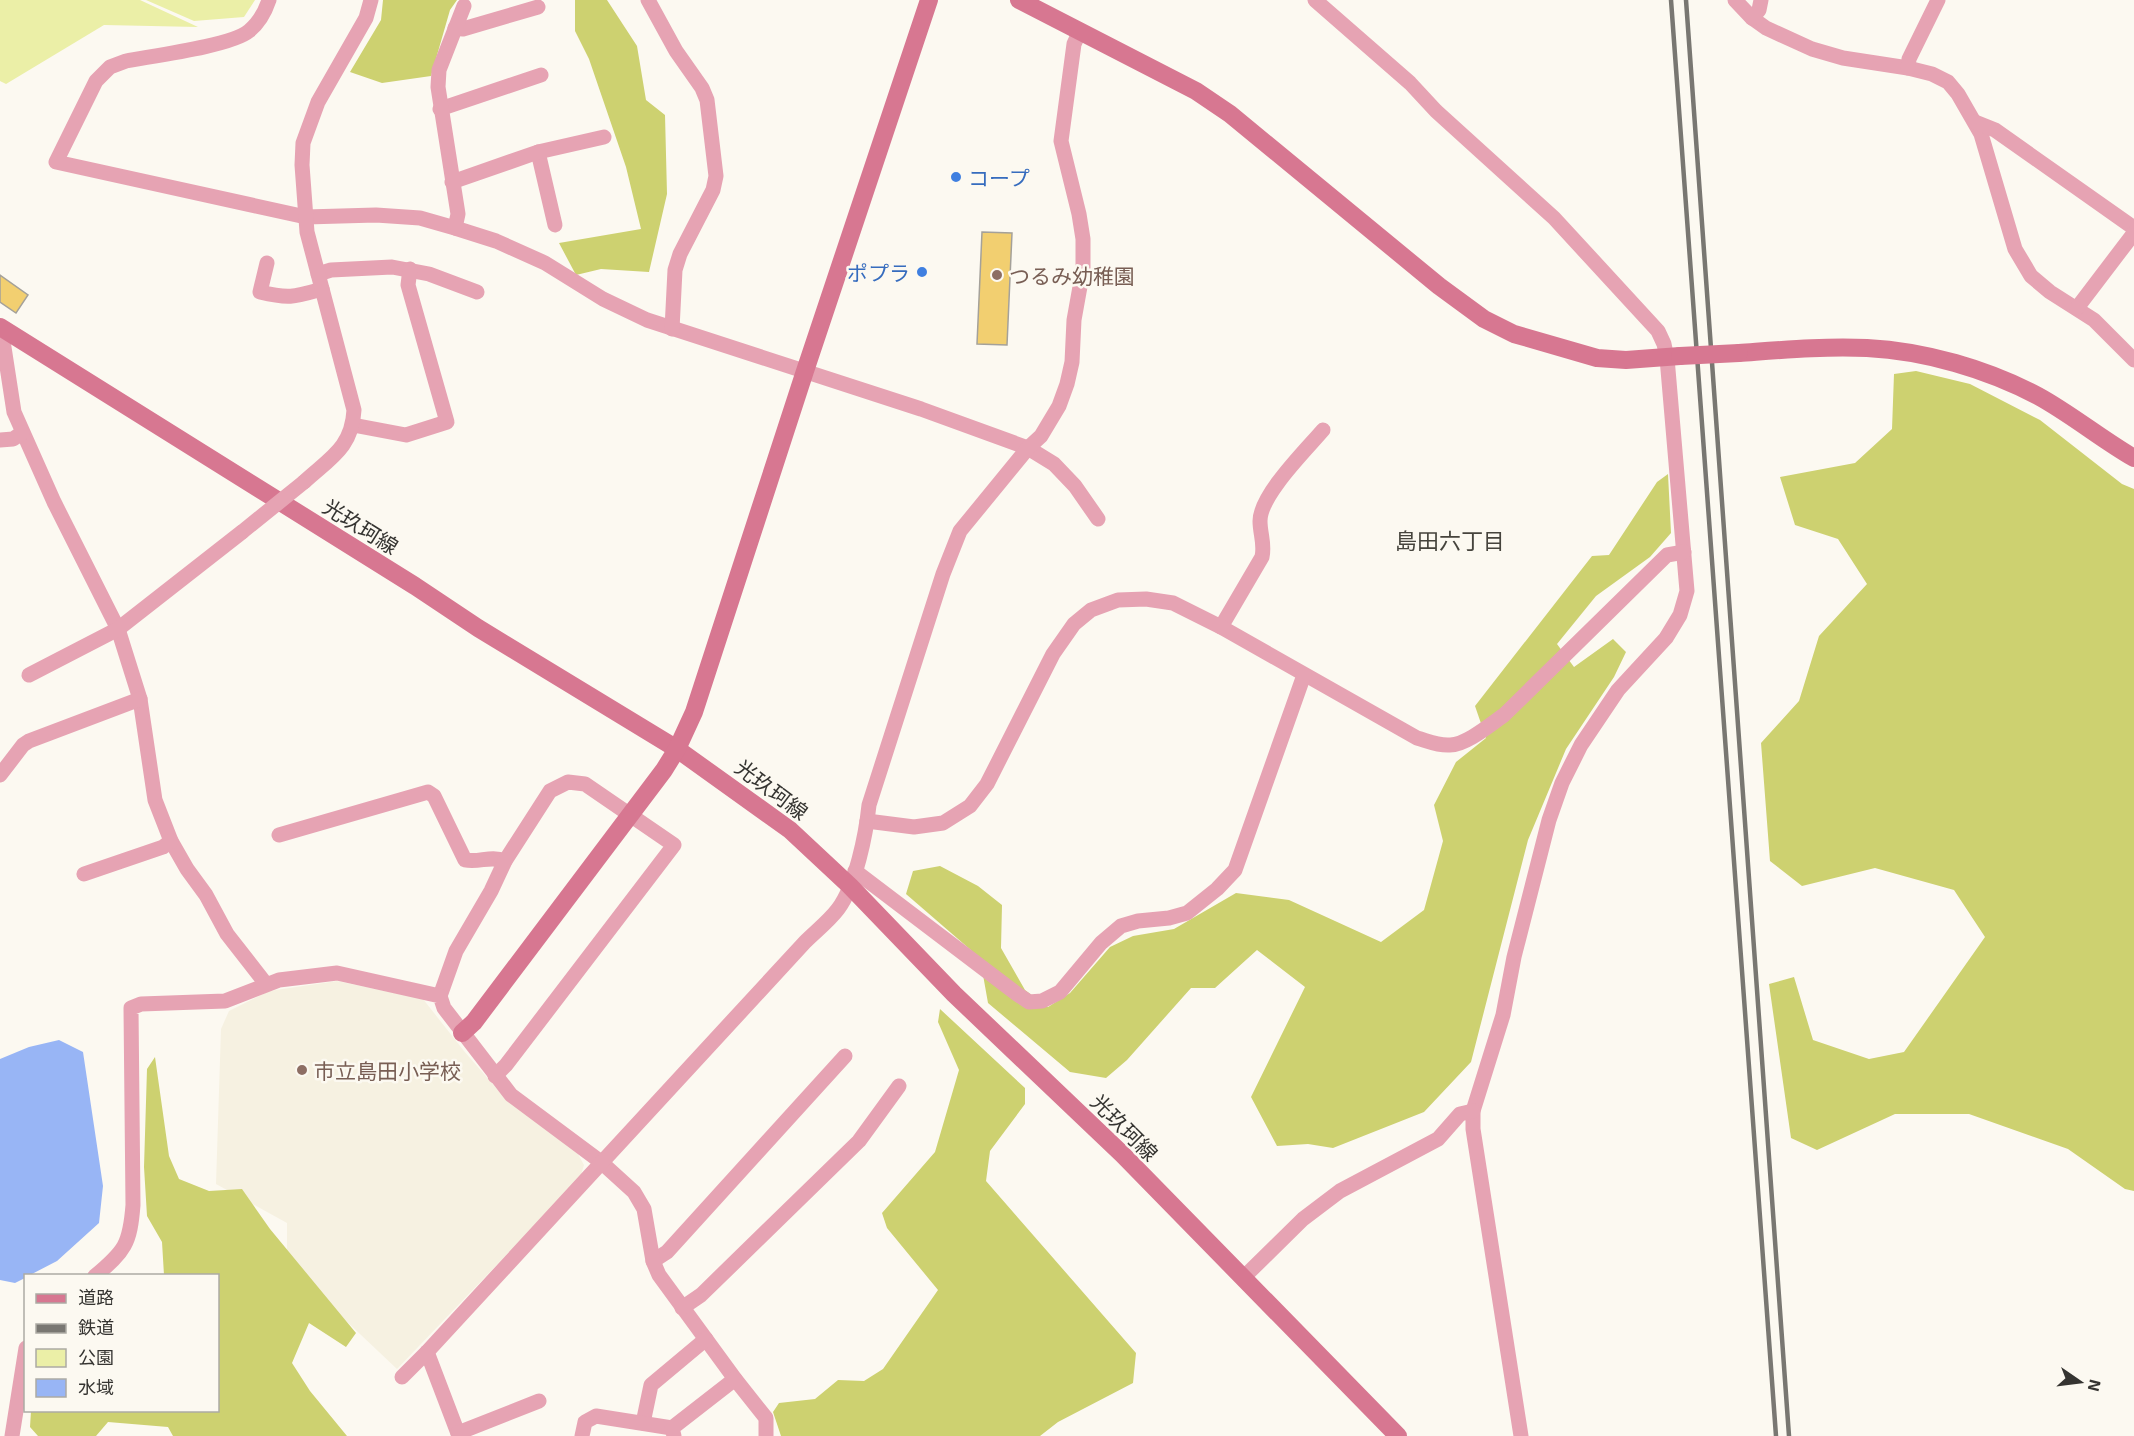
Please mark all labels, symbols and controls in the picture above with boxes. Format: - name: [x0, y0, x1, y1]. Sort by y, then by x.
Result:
- place label: コープ: [968, 165, 1030, 190]
- marker: コープ: [949, 170, 963, 184]
- place label: ポプラ: [847, 260, 910, 285]
- place label: つるみ幼稚園: [1009, 263, 1135, 288]
- marker: ポプラ: [915, 265, 929, 279]
- marker: つるみ幼稚園: [990, 268, 1004, 282]
- street label: 光玖珂線: [319, 493, 403, 559]
- district label: 島田六丁目: [1395, 527, 1505, 553]
- street label: 光玖珂線: [731, 754, 813, 824]
- place label: 市立島田小学校: [314, 1058, 461, 1083]
- marker: 市立島田小学校: [295, 1063, 309, 1077]
- street label: 光玖珂線: [1086, 1088, 1164, 1166]
- legend: [24, 1274, 219, 1412]
- text: 道路: [78, 1286, 114, 1308]
- text: 鉄道: [78, 1316, 114, 1338]
- text: 公園: [78, 1346, 114, 1368]
- north arrow: [2050, 1352, 2110, 1412]
- text: 水域: [78, 1376, 114, 1398]
- text: N: [2084, 1378, 2106, 1394]

